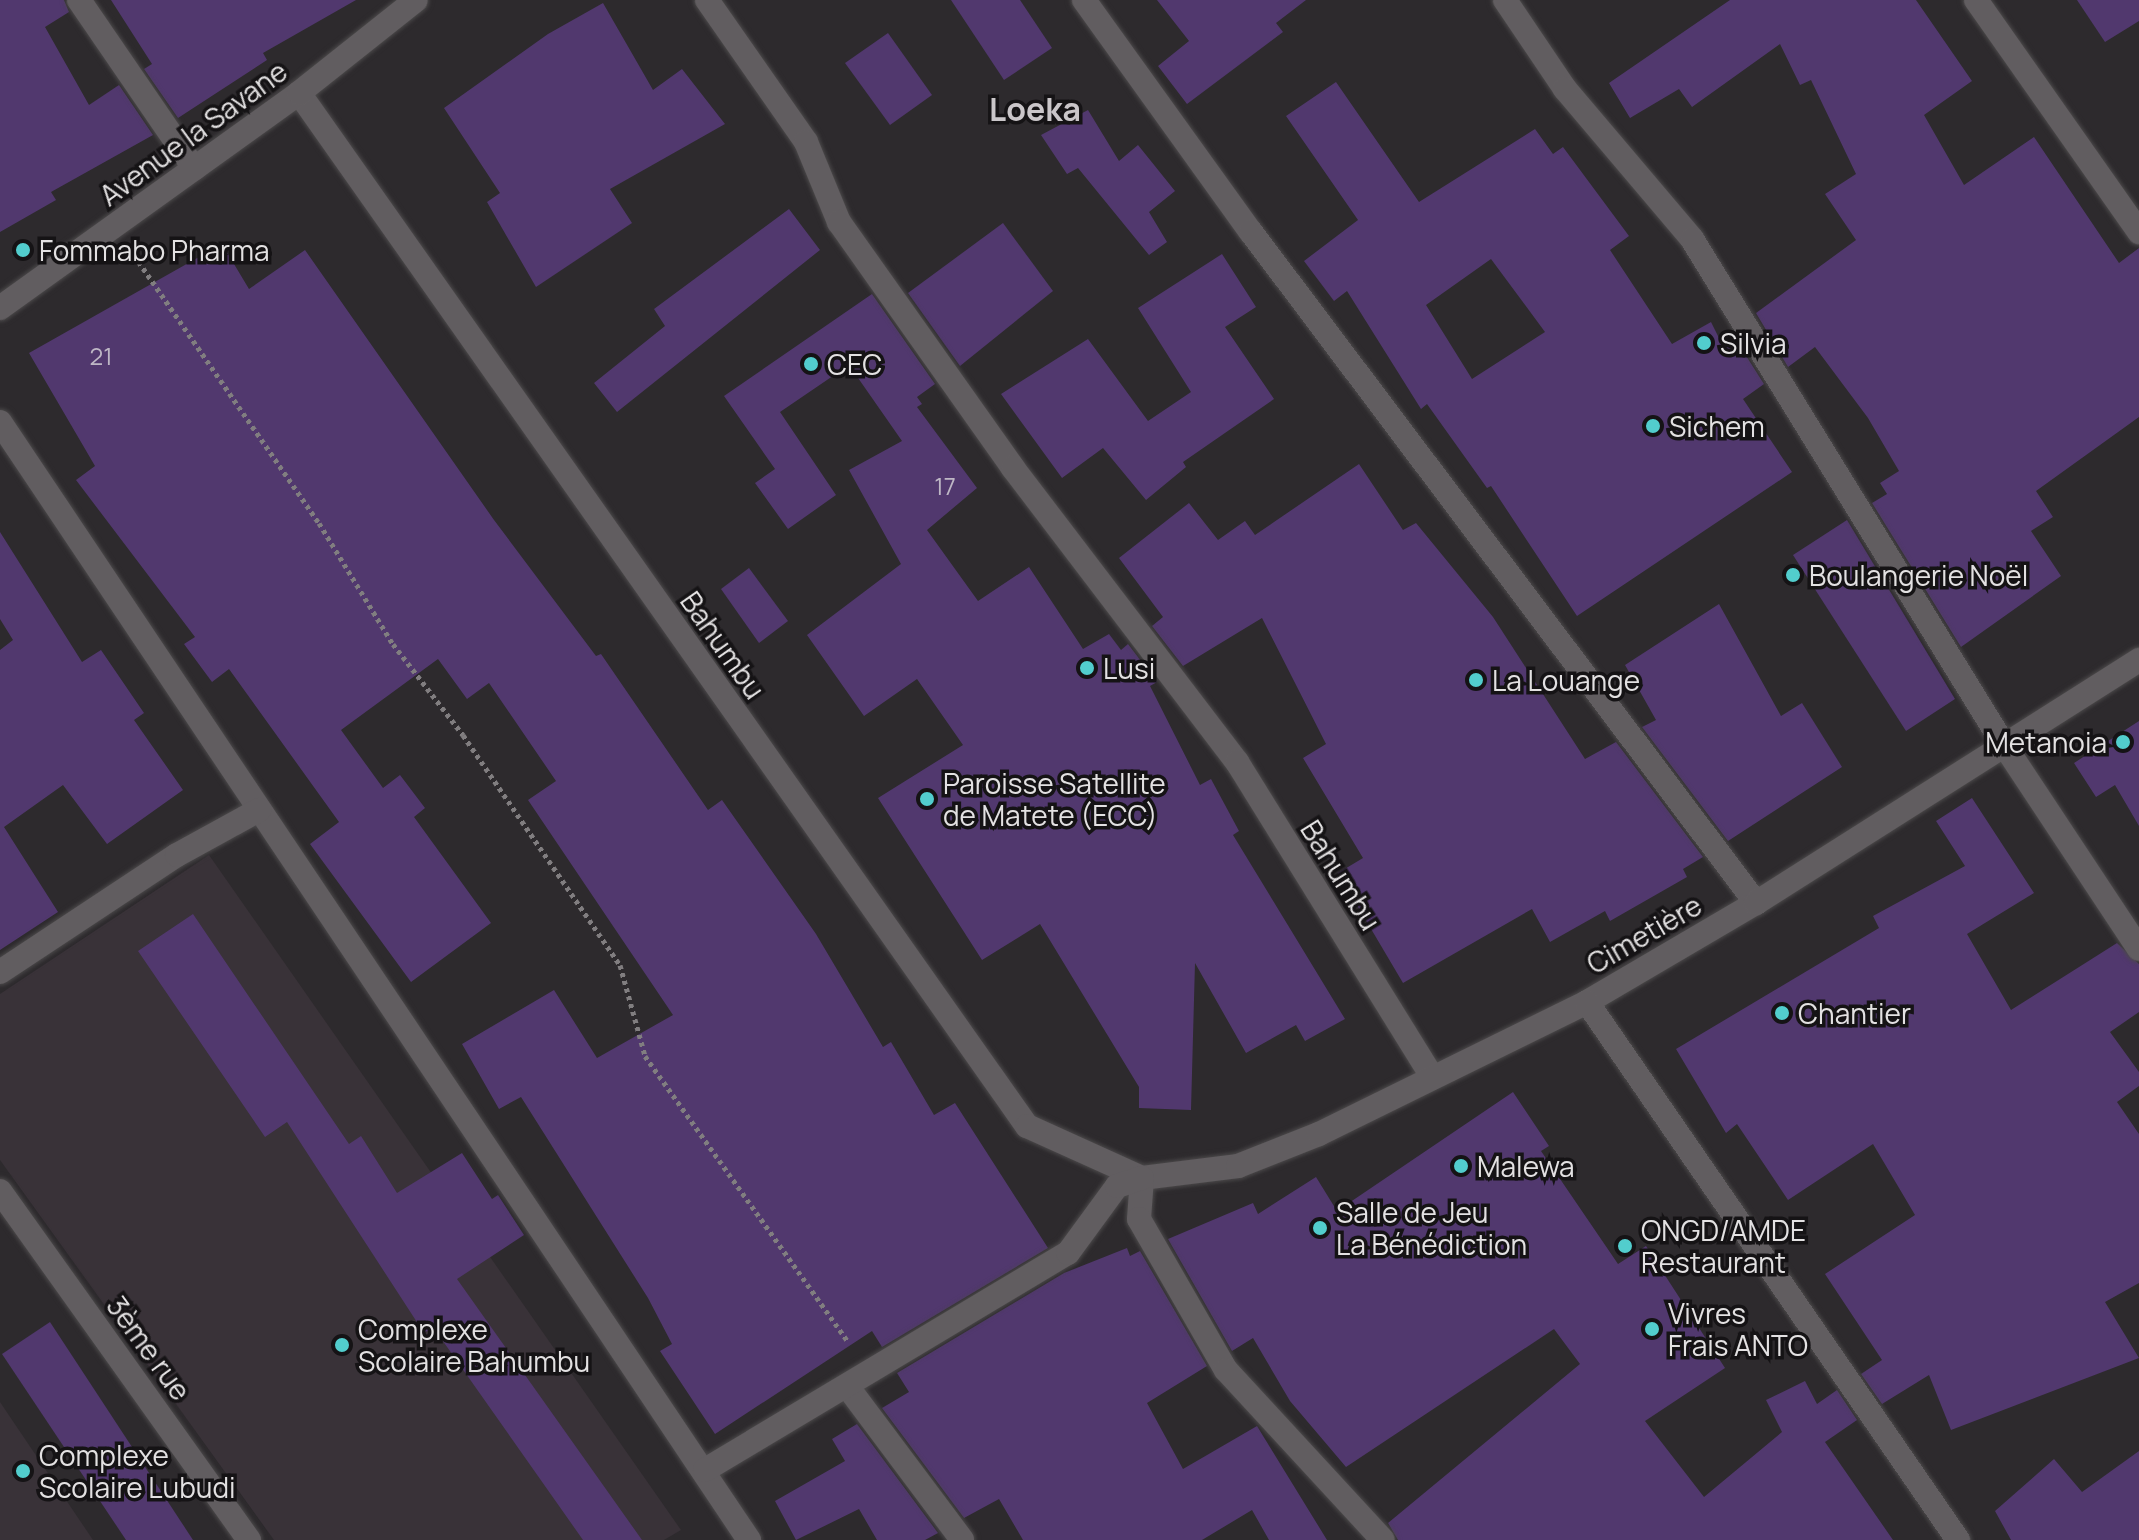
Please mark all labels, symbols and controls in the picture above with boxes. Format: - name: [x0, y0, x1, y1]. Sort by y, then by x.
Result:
- street label: Avenue la Savane: [93, 54, 293, 212]
- district label: Loeka: [989, 90, 1081, 128]
- place label: Fommabo Pharma: [39, 233, 270, 267]
- marker: Fommabo Pharma: [14, 241, 32, 259]
- place label: Silvia: [1720, 326, 1787, 360]
- marker: Silvia: [1695, 334, 1713, 352]
- house number: 21: [89, 342, 113, 370]
- place label: CEC: [827, 347, 882, 381]
- marker: CEC: [802, 355, 820, 373]
- place label: Sichem: [1669, 409, 1765, 443]
- marker: Sichem: [1644, 417, 1662, 435]
- house number: 17: [934, 472, 956, 500]
- place label: Boulangerie Noël: [1809, 558, 2028, 592]
- marker: Boulangerie Noël: [1784, 566, 1802, 584]
- street label: Bahumbu: [674, 585, 772, 705]
- place label: Lusi: [1103, 651, 1155, 685]
- marker: Lusi: [1078, 659, 1096, 677]
- place label: La Louange: [1492, 663, 1640, 697]
- marker: La Louange: [1467, 671, 1485, 689]
- place label: Metanoia: [1985, 725, 2107, 759]
- marker: Metanoia: [2114, 733, 2132, 751]
- place label: Paroisse Satellite de Matete (ECC): [943, 766, 1166, 832]
- marker: Paroisse Satellite de Matete (ECC): [918, 790, 936, 808]
- street label: Bahumbu: [1294, 814, 1388, 936]
- street label: Cimetière: [1581, 888, 1707, 980]
- place label: Chantier: [1798, 996, 1911, 1030]
- marker: Chantier: [1773, 1004, 1791, 1022]
- place label: Malewa: [1477, 1149, 1575, 1183]
- marker: Malewa: [1452, 1157, 1470, 1175]
- place label: Salle de Jeu La Bénédiction: [1336, 1195, 1527, 1261]
- place label: ONGD/AMDE Restaurant: [1641, 1213, 1806, 1279]
- marker: Salle de Jeu La Bénédiction: [1311, 1219, 1329, 1237]
- marker: ONGD/AMDE Restaurant: [1616, 1237, 1634, 1255]
- street label: 3ème rue: [100, 1290, 198, 1406]
- place label: Vivres Frais ANTO: [1668, 1296, 1808, 1362]
- place label: Complexe Scolaire Bahumbu: [358, 1312, 590, 1378]
- marker: Vivres Frais ANTO: [1643, 1320, 1661, 1338]
- marker: Complexe Scolaire Bahumbu: [333, 1336, 351, 1354]
- place label: Complexe Scolaire Lubudi: [39, 1438, 236, 1504]
- marker: Complexe Scolaire Lubudi: [14, 1462, 32, 1480]

